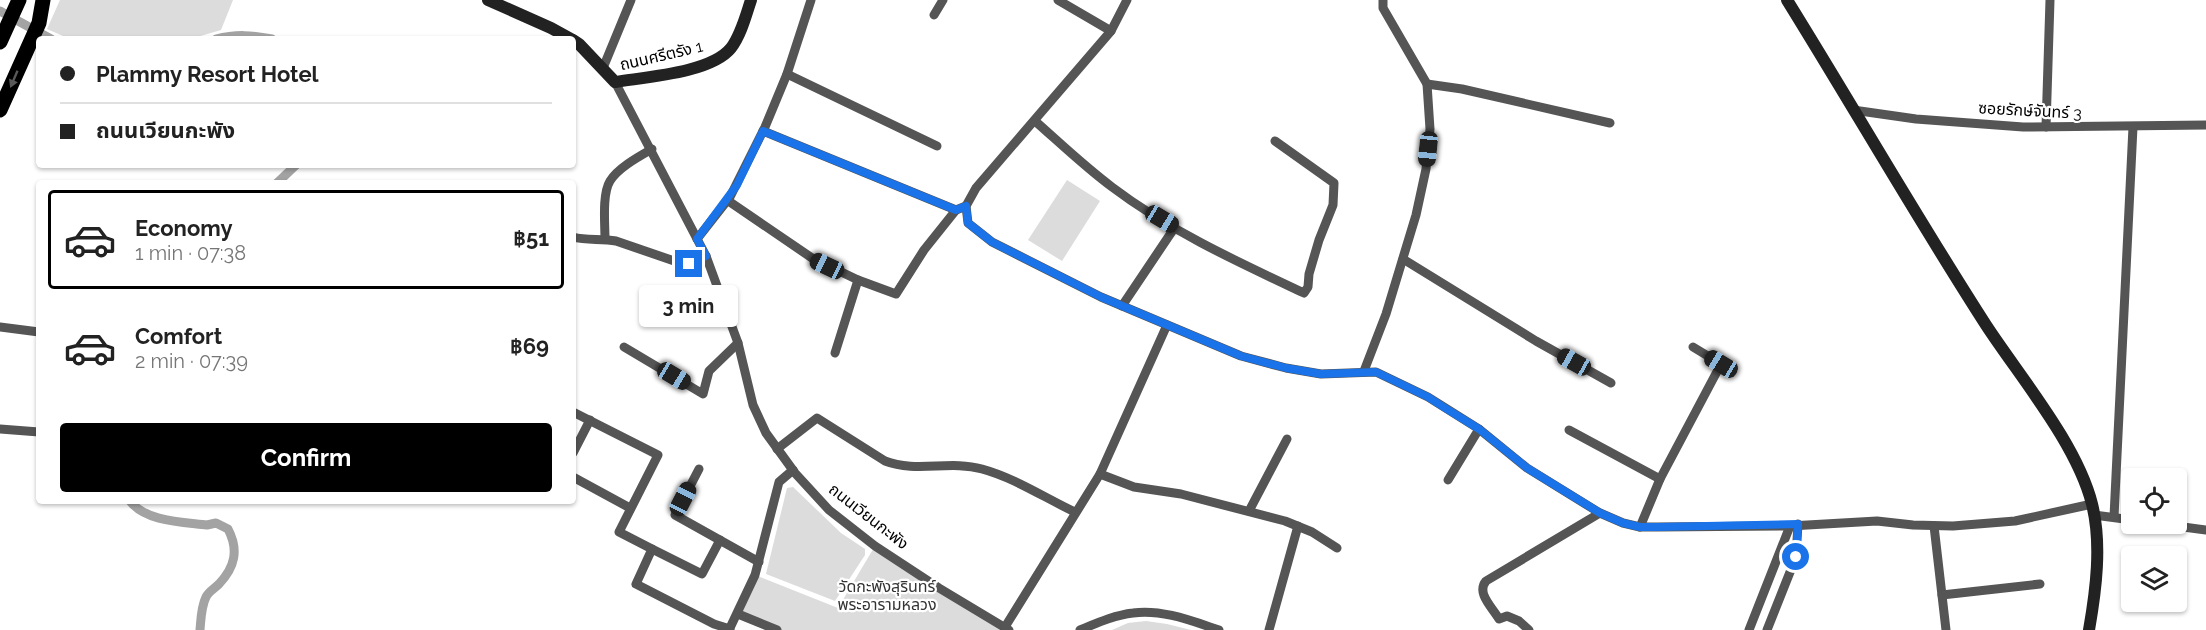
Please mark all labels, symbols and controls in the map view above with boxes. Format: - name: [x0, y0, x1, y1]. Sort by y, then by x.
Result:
- street label: ถนนศรีตรัง 1: [618, 37, 705, 74]
- text: Plammy Resort Hotel: [96, 61, 319, 87]
- one-way arrow: [9, 70, 19, 88]
- street label: ซอยรักษ์จันทร์ 3: [1978, 98, 2082, 123]
- text: ถนนเวียนกะพัง: [96, 117, 235, 143]
- car: [1417, 130, 1439, 168]
- car: [1142, 202, 1182, 236]
- icon: car: [63, 213, 117, 267]
- text: Economy: [135, 215, 233, 241]
- text: ฿51: [513, 225, 549, 251]
- text: 1 min · 07:38: [135, 241, 246, 265]
- route end: [675, 250, 702, 277]
- car: [807, 250, 847, 282]
- callout: 3 min: [640, 285, 738, 327]
- text: 3 min: [663, 294, 714, 318]
- icon: car: [63, 321, 117, 375]
- text: Comfort: [135, 323, 222, 349]
- text: ฿69: [510, 333, 549, 359]
- car: [1554, 345, 1594, 379]
- car: [1701, 347, 1741, 381]
- text: 2 min · 07:39: [135, 349, 248, 373]
- car: [654, 359, 694, 393]
- button: Confirm: [60, 423, 552, 492]
- map controls: [2121, 468, 2187, 612]
- button: locate: [2121, 468, 2187, 534]
- car: [667, 479, 699, 519]
- street label: ถนนเวียนกะพัง: [825, 479, 912, 553]
- route start: [1782, 543, 1809, 570]
- button: layers: [2121, 546, 2187, 612]
- park label: วัดกะพังสุรินทร์ พระอารามหลวง: [837, 577, 937, 614]

